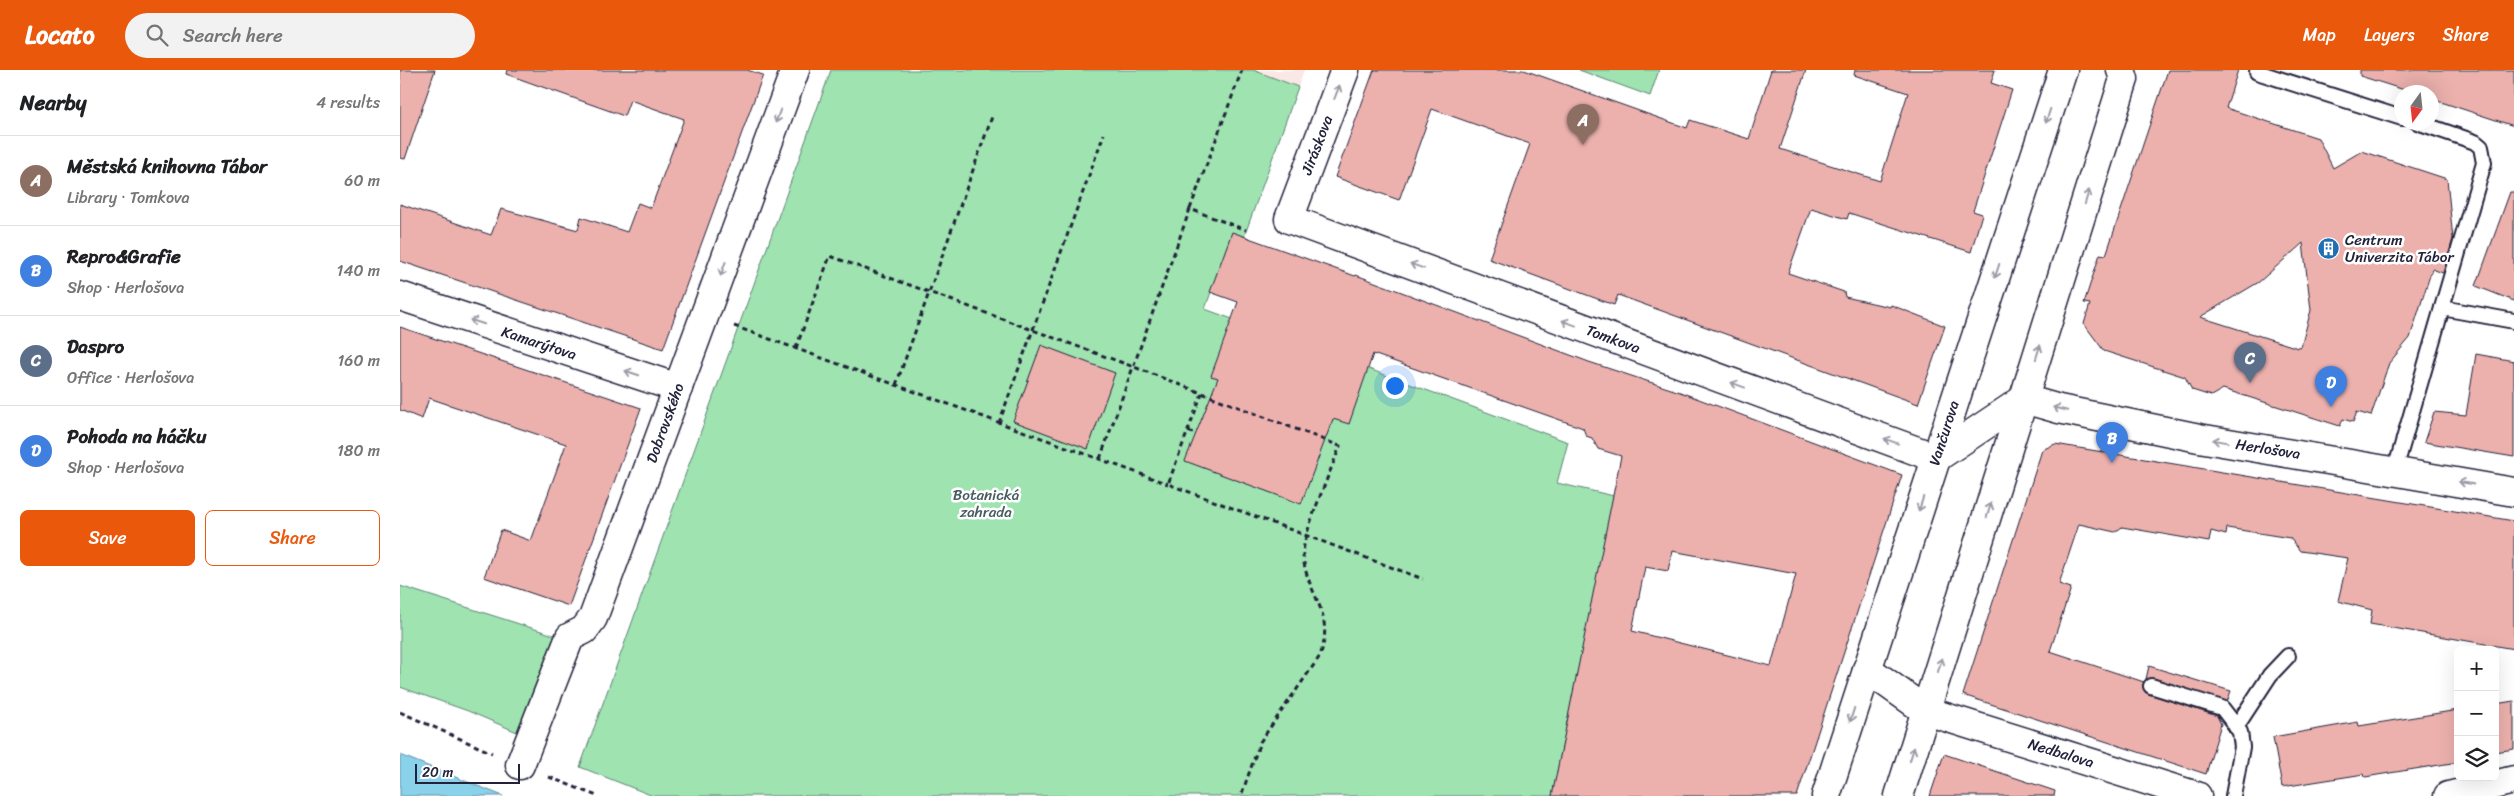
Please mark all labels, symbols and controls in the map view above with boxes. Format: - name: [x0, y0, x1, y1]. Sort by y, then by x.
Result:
- search box: [125, 13, 475, 58]
- text: Locato: [25, 14, 95, 56]
- text: Search here: [183, 19, 283, 52]
- text: Map: [2303, 19, 2336, 51]
- text: Layers: [2364, 19, 2415, 51]
- text: Share: [2443, 19, 2489, 51]
- icon: search: [143, 21, 171, 49]
- text: Nearby: [20, 84, 86, 122]
- one-way arrow: [1333, 84, 1342, 100]
- north arrow: [2394, 85, 2439, 130]
- text: 4 results: [316, 88, 380, 117]
- pin: A: [1567, 104, 1599, 145]
- one-way arrow: [773, 108, 782, 123]
- one-way arrow: [2042, 108, 2052, 124]
- street label: Jiráskova: [1293, 111, 1340, 179]
- text: Městská knihovna Tábor: [67, 150, 267, 183]
- text: A: [31, 166, 41, 195]
- text: 60 m: [344, 166, 380, 195]
- text: Library · Tomkova: [67, 183, 190, 212]
- one-way arrow: [2083, 190, 2092, 205]
- place label: Centrum Univerzita Tábor: [2345, 227, 2454, 270]
- building icon: Centrum Univerzita Tábor: [2317, 237, 2341, 261]
- text: Repro&Grafie: [67, 240, 181, 273]
- text: B: [31, 256, 41, 285]
- text: 140 m: [337, 256, 380, 285]
- one-way arrow: [718, 260, 727, 276]
- one-way arrow: [1410, 261, 1425, 270]
- one-way arrow: [1992, 262, 2001, 278]
- text: Shop · Herlošova: [67, 273, 184, 302]
- one-way arrow: [470, 317, 486, 326]
- street label: Tomkova: [1582, 317, 1644, 361]
- one-way arrow: [1562, 318, 1577, 327]
- street label: Kamarýtova: [498, 319, 580, 367]
- text: Daspro: [67, 330, 124, 363]
- pin: C: [2234, 342, 2266, 383]
- one-way arrow: [2034, 344, 2044, 360]
- text: C: [31, 346, 41, 375]
- text: 160 m: [337, 346, 380, 375]
- text: Office · Herlošova: [67, 363, 194, 392]
- pin: D: [2315, 366, 2347, 407]
- one-way arrow: [624, 368, 640, 378]
- your location: [1382, 373, 1408, 399]
- street label: Dobrovského: [639, 379, 692, 467]
- one-way arrow: [1731, 380, 1746, 389]
- street label: Vančurova: [1921, 397, 1967, 469]
- one-way arrow: [2053, 404, 2069, 413]
- text: Pohoda na háčku: [67, 420, 206, 453]
- pin: B: [2096, 422, 2128, 463]
- street label: Herlošova: [2234, 431, 2303, 467]
- text: D: [31, 436, 41, 465]
- text: 180 m: [337, 436, 380, 465]
- one-way arrow: [1883, 436, 1899, 445]
- one-way arrow: [2212, 436, 2228, 446]
- text: Shop · Herlošova: [67, 453, 184, 482]
- one-way arrow: [2458, 478, 2474, 487]
- park label: Botanická zahrada: [953, 482, 1020, 525]
- one-way arrow: [1916, 496, 1925, 512]
- one-way arrow: [1984, 502, 1994, 518]
- button: Save: [20, 510, 195, 566]
- button: Share: [205, 510, 380, 566]
- map controls: [2454, 646, 2499, 781]
- button: +: [2454, 646, 2499, 691]
- one-way arrow: [1936, 657, 1946, 673]
- button: −: [2454, 691, 2499, 736]
- one-way arrow: [1847, 707, 1857, 723]
- street label: Nedbalova: [2025, 731, 2098, 775]
- button: layers: [2454, 736, 2499, 781]
- one-way arrow: [1908, 746, 1918, 762]
- text: 20 m: [422, 760, 453, 785]
- scale bar: [415, 761, 520, 784]

